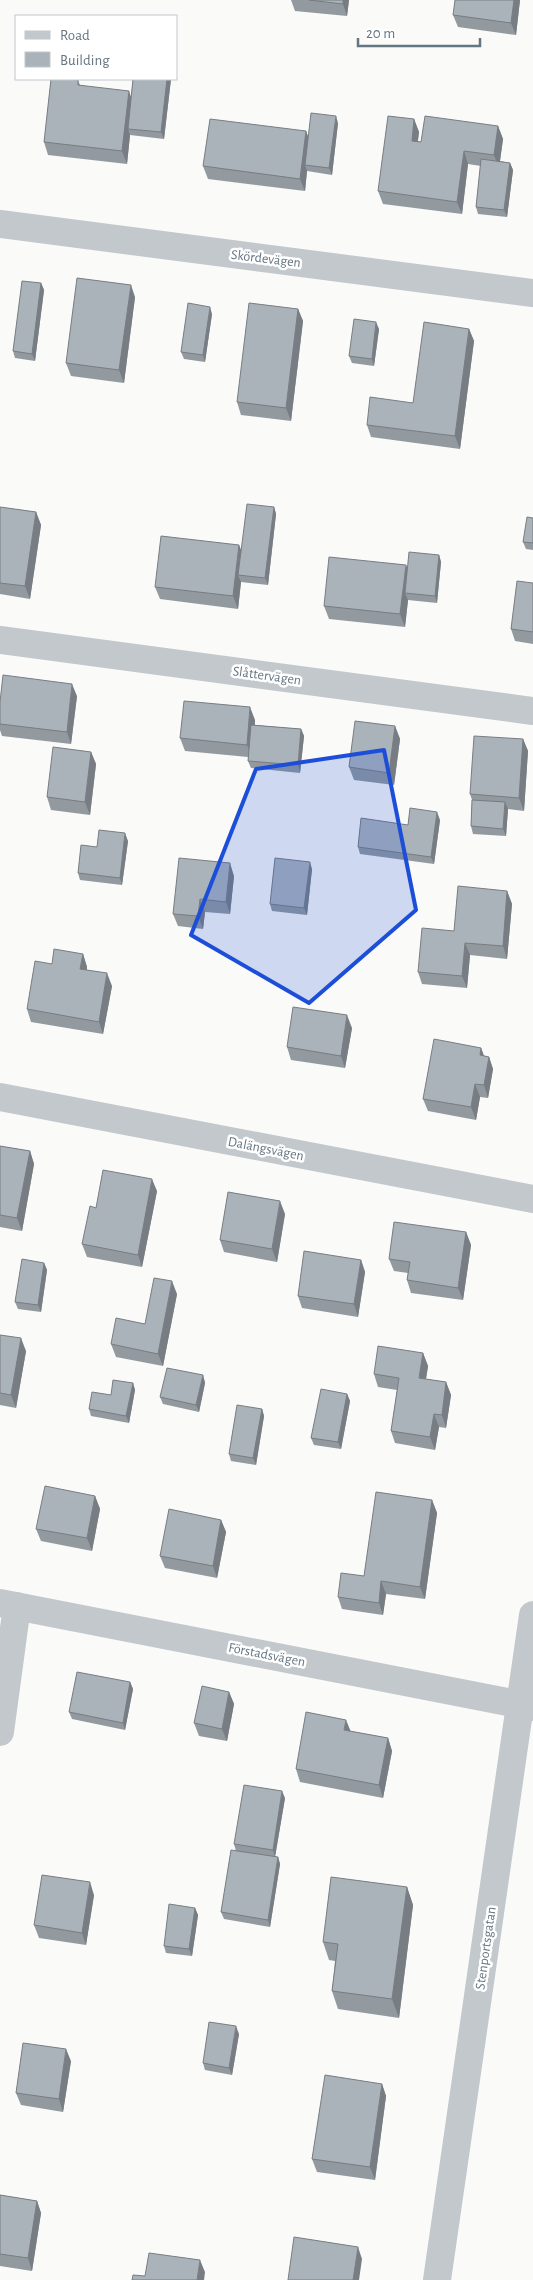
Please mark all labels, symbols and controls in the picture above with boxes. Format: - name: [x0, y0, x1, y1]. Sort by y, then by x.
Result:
- legend: [15, 15, 178, 80]
- scale bar: [358, 15, 480, 47]
- text: 20 m: [366, 26, 395, 41]
- text: Road: [60, 28, 90, 43]
- text: Building: [60, 53, 110, 68]
- street label: Skördevägen: [230, 248, 302, 270]
- street label: Slåttervägen: [232, 664, 302, 688]
- street label: Dalängsvägen: [227, 1135, 305, 1163]
- street label: Förstadsvägen: [227, 1641, 306, 1669]
- street label: Stenportsgatan: [473, 1906, 499, 1991]

